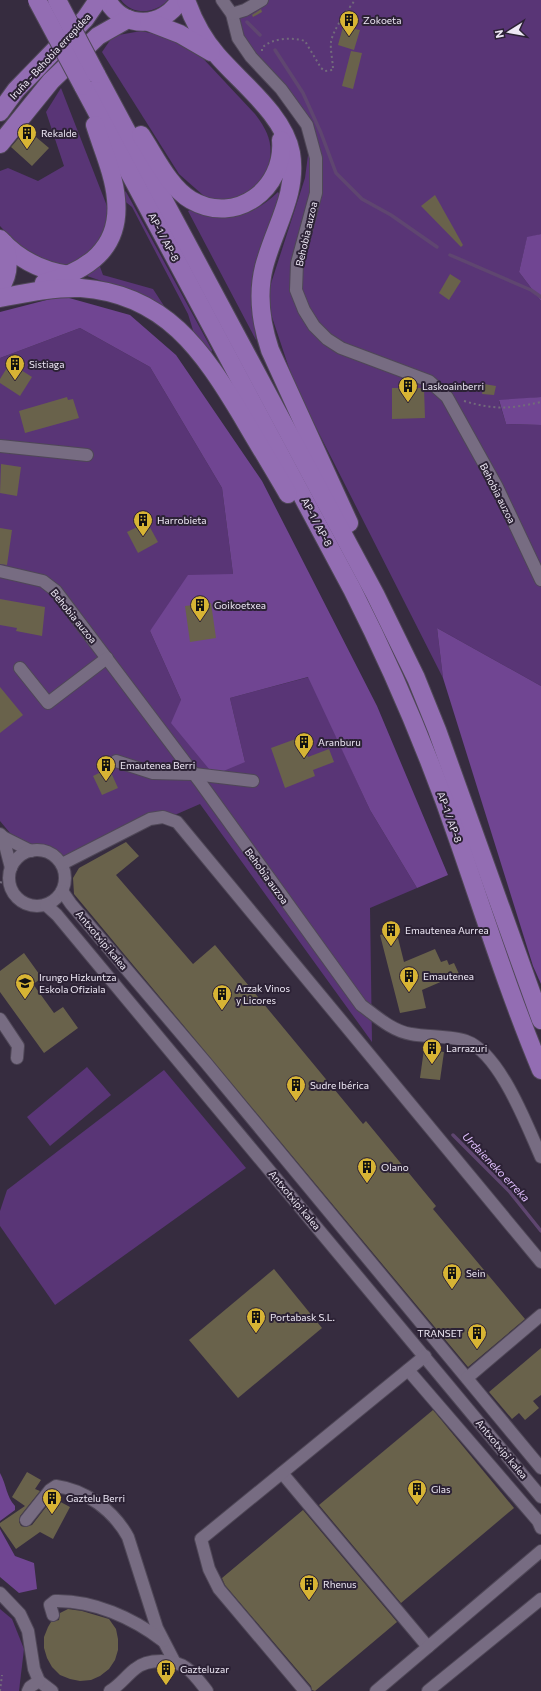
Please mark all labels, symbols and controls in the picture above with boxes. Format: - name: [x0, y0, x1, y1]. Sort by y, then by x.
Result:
- building icon: Zokoeta: [338, 9, 360, 37]
- street label: Iruña - Behobia errepidea: [7, 10, 93, 102]
- north arrow: [489, 12, 529, 52]
- place label: Zokoeta: [363, 14, 401, 26]
- text: N: [492, 29, 506, 39]
- building icon: Rekalde: [16, 122, 38, 150]
- place label: Rekalde: [41, 127, 77, 139]
- street label: Behobia auzoa: [293, 200, 319, 268]
- street label: AP-1 / AP-8: [146, 211, 182, 263]
- building icon: Sistiaga: [4, 353, 26, 381]
- place label: Sistiaga: [29, 358, 64, 370]
- building icon: Laskoainberri: [397, 375, 419, 403]
- place label: Laskoainberri: [422, 380, 484, 392]
- street label: Behobia auzoa: [478, 461, 518, 525]
- street label: AP-1 / AP-8: [299, 496, 335, 548]
- building icon: Harrobieta: [132, 509, 154, 537]
- place label: Harrobieta: [157, 514, 207, 526]
- street label: Behobia auzoa: [49, 587, 99, 645]
- building icon: Goikoetxea: [189, 594, 211, 622]
- place label: Goikoetxea: [214, 599, 266, 611]
- building icon: Aranburu: [293, 731, 315, 759]
- place label: Aranburu: [318, 736, 361, 748]
- building icon: Emautenea Berri: [95, 754, 117, 782]
- place label: Emautenea Berri: [120, 759, 195, 771]
- street label: AP-1 / AP-8: [435, 790, 465, 844]
- street label: Behobia auzoa: [243, 846, 291, 906]
- street label: Antxotxipi kalea: [74, 908, 130, 972]
- building icon: Emautenea Aurrea: [380, 919, 402, 947]
- place label: Emautenea Aurrea: [405, 924, 489, 936]
- building icon: Emautenea: [398, 965, 420, 993]
- place label: Emautenea: [423, 970, 474, 982]
- place label: Irungo Hizkuntza Eskola Ofiziala: [39, 971, 116, 995]
- school or university icon: Irungo Hizkuntza Eskola Ofiziala: [14, 972, 36, 1000]
- place label: Arzak Vinos y Licores: [236, 982, 290, 1006]
- building icon: Arzak Vinos y Licores: [211, 983, 233, 1011]
- building icon: Larrazuri: [421, 1037, 443, 1065]
- place label: Larrazuri: [446, 1042, 487, 1054]
- building icon: Sudre Ibérica: [285, 1074, 307, 1102]
- place label: Sudre Ibérica: [310, 1079, 369, 1091]
- water label: Urdaieneko erreka: [460, 1129, 533, 1204]
- building icon: Olano: [356, 1156, 378, 1184]
- place label: Olano: [381, 1161, 409, 1173]
- street label: Antxotxipi kalea: [267, 1168, 323, 1232]
- building icon: Sein: [441, 1262, 463, 1290]
- place label: Sein: [466, 1267, 485, 1279]
- building icon: Portabask S.L.: [245, 1306, 267, 1334]
- place label: Portabask S.L.: [270, 1311, 335, 1323]
- building icon: TRANSET: [466, 1322, 488, 1350]
- place label: TRANSET: [417, 1327, 464, 1339]
- street label: Antxotxipi kalea: [474, 1417, 530, 1481]
- building icon: Glas: [406, 1478, 428, 1506]
- place label: Glas: [431, 1483, 451, 1495]
- building icon: Gaztelu Berri: [41, 1487, 63, 1515]
- place label: Gaztelu Berri: [66, 1492, 125, 1504]
- building icon: Rhenus: [298, 1573, 320, 1601]
- place label: Rhenus: [323, 1578, 357, 1590]
- building icon: Gazteluzar: [155, 1658, 177, 1686]
- place label: Gazteluzar: [180, 1663, 229, 1675]

